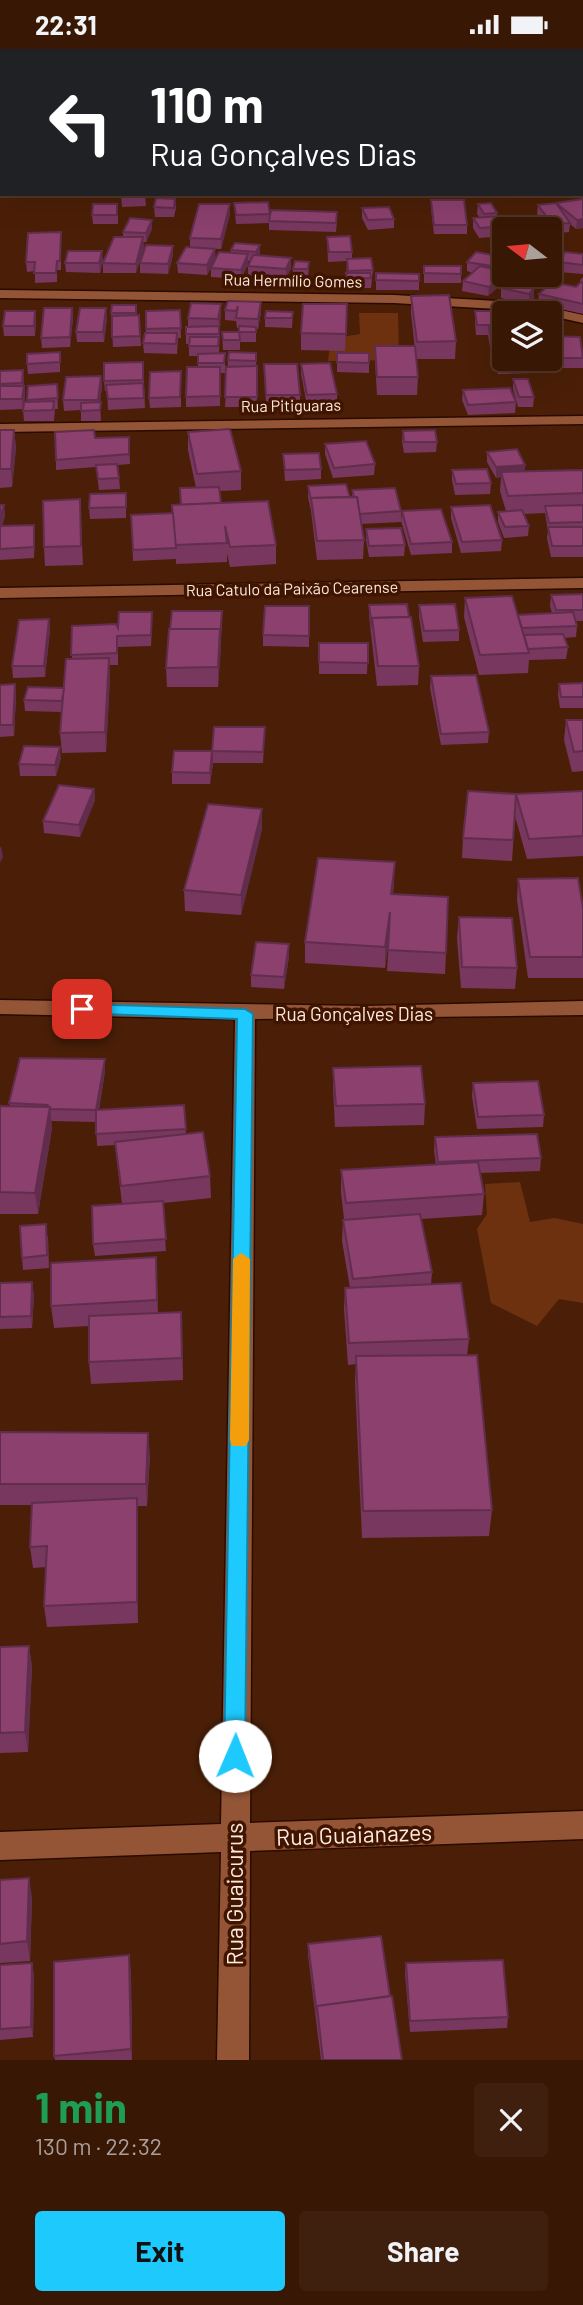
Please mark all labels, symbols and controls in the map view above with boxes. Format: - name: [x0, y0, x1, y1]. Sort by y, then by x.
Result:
- text: 22:31: [35, 9, 97, 40]
- text: 110 m: [150, 74, 264, 133]
- icon: left: [35, 77, 126, 168]
- text: Rua Gonçalves Dias: [150, 134, 417, 172]
- north arrow: [492, 217, 562, 287]
- map controls: [492, 217, 562, 371]
- street label: Rua Hermílio Gomes: [224, 269, 362, 291]
- button: layers: [492, 301, 562, 371]
- street label: Rua Pitiguaras: [241, 395, 341, 415]
- street label: Rua Catulo da Paixão Cearense: [186, 577, 398, 599]
- pin: [52, 979, 112, 1039]
- icon: arrive: [63, 990, 101, 1028]
- street label: Rua Gonçalves Dias: [275, 1002, 433, 1025]
- position arrow: [198, 1719, 272, 1793]
- street label: Rua Guaianazes: [276, 1817, 432, 1851]
- street label: Rua Guaicurus: [220, 1823, 248, 1965]
- text: 1 min: [35, 2081, 127, 2131]
- button: close: [474, 2083, 548, 2157]
- text: 130 m · 22:32: [35, 2132, 162, 2160]
- button: Exit: [35, 2211, 285, 2291]
- button: Share: [299, 2211, 548, 2291]

